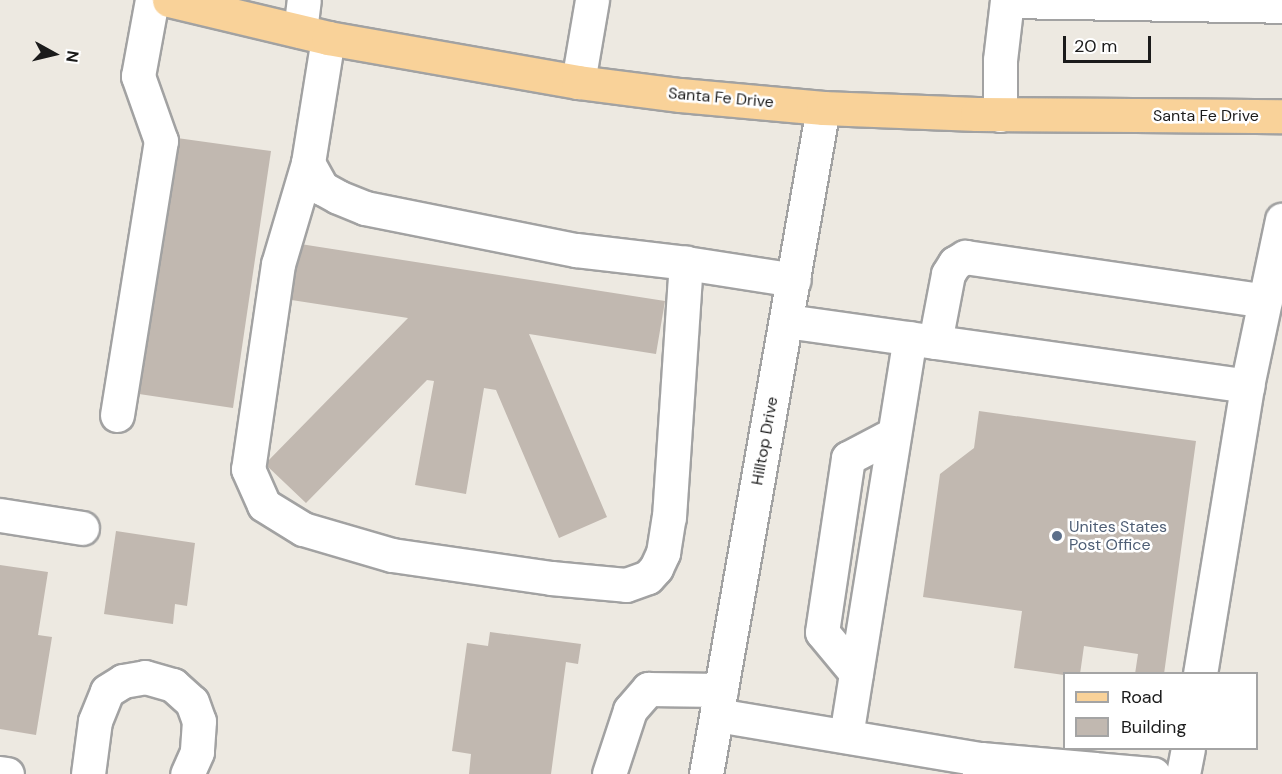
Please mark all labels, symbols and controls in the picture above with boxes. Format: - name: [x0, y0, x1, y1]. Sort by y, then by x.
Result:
- north arrow: [24, 24, 84, 84]
- scale bar: [1066, 24, 1154, 62]
- text: 20 m: [1074, 34, 1117, 58]
- text: N: [61, 49, 84, 64]
- street label: Santa Fe Drive: [667, 84, 775, 112]
- street label: Santa Fe Drive: [1153, 106, 1259, 126]
- street label: Hilltop Drive: [748, 395, 782, 487]
- place label: Unites States Post Office: [1069, 517, 1167, 555]
- marker: Unites States Post Office: [1050, 529, 1064, 543]
- legend: [1063, 672, 1258, 750]
- text: Road: [1121, 685, 1163, 709]
- text: Building: [1121, 715, 1186, 739]

